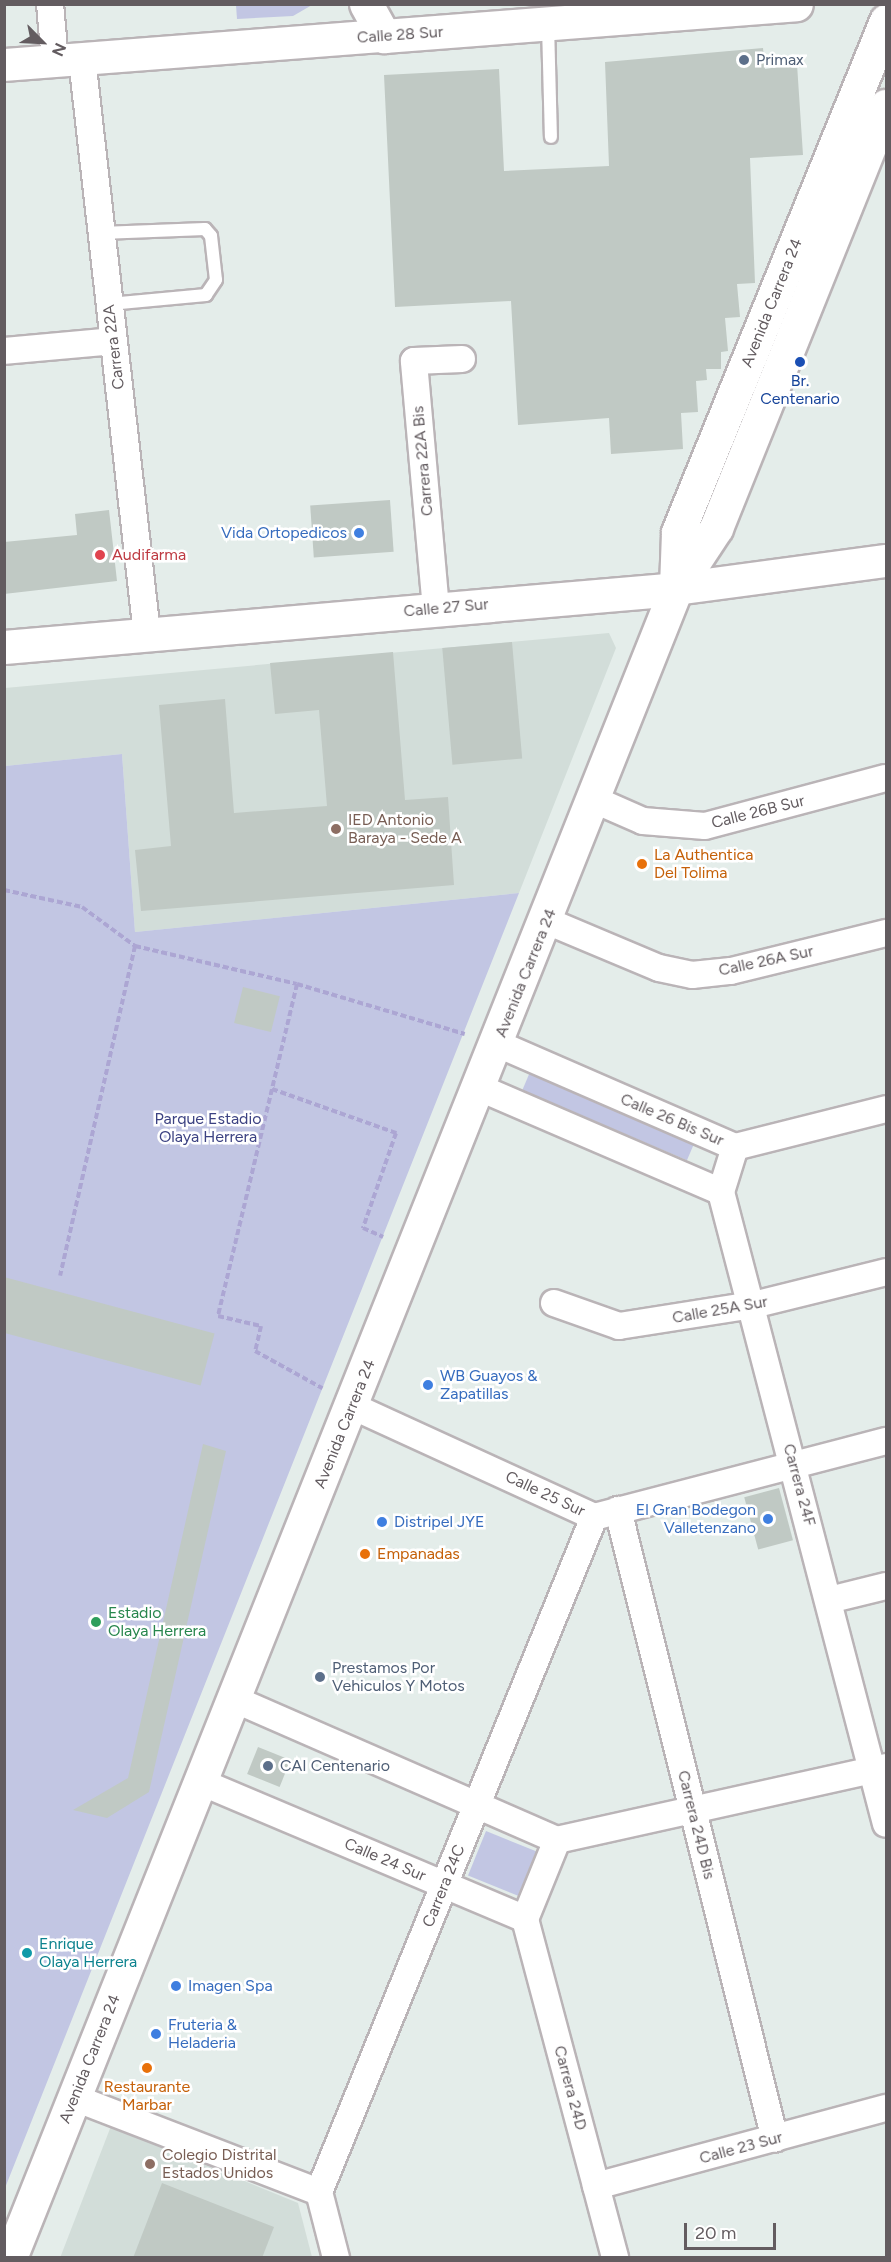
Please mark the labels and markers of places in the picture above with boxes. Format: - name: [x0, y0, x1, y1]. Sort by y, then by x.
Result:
- place label: Primax: [756, 50, 804, 70]
- marker: Primax: [737, 53, 751, 67]
- marker: Br. Centenario: [793, 355, 807, 369]
- place label: Br. Centenario: [760, 371, 840, 409]
- place label: Vida Ortopedicos: [221, 523, 347, 543]
- marker: Vida Ortopedicos: [352, 526, 366, 540]
- place label: Audifarma: [112, 545, 186, 565]
- marker: Audifarma: [93, 548, 107, 562]
- place label: IED Antonio Baraya - Sede A: [348, 810, 462, 848]
- marker: IED Antonio Baraya - Sede A: [329, 822, 343, 836]
- place label: La Authentica Del Tolima: [654, 845, 753, 883]
- marker: La Authentica Del Tolima: [635, 857, 649, 871]
- place label: WB Guayos & Zapatillas: [440, 1366, 537, 1404]
- marker: WB Guayos & Zapatillas: [421, 1378, 435, 1392]
- place label: El Gran Bodegon Valletenzano: [636, 1500, 756, 1538]
- place label: Distripel JYE: [394, 1512, 484, 1532]
- marker: El Gran Bodegon Valletenzano: [761, 1512, 775, 1526]
- marker: Distripel JYE: [375, 1515, 389, 1529]
- place label: Empanadas: [377, 1544, 460, 1564]
- marker: Empanadas: [358, 1547, 372, 1561]
- place label: Estadio Olaya Herrera: [108, 1603, 206, 1641]
- marker: Estadio Olaya Herrera: [89, 1615, 103, 1629]
- place label: Prestamos Por Vehiculos Y Motos: [332, 1658, 465, 1696]
- marker: Prestamos Por Vehiculos Y Motos: [313, 1670, 327, 1684]
- place label: CAI Centenario: [280, 1756, 390, 1776]
- marker: CAI Centenario: [261, 1759, 275, 1773]
- place label: Enrique Olaya Herrera: [39, 1934, 137, 1972]
- marker: Enrique Olaya Herrera: [20, 1946, 34, 1960]
- place label: Imagen Spa: [188, 1976, 273, 1996]
- marker: Imagen Spa: [169, 1979, 183, 1993]
- place label: Fruteria & Heladeria: [168, 2015, 237, 2053]
- marker: Fruteria & Heladeria: [149, 2027, 163, 2041]
- marker: Restaurante Marbar: [140, 2061, 154, 2075]
- place label: Restaurante Marbar: [104, 2077, 190, 2115]
- place label: Colegio Distrital Estados Unidos: [162, 2145, 276, 2183]
- marker: Colegio Distrital Estados Unidos: [143, 2157, 157, 2171]

